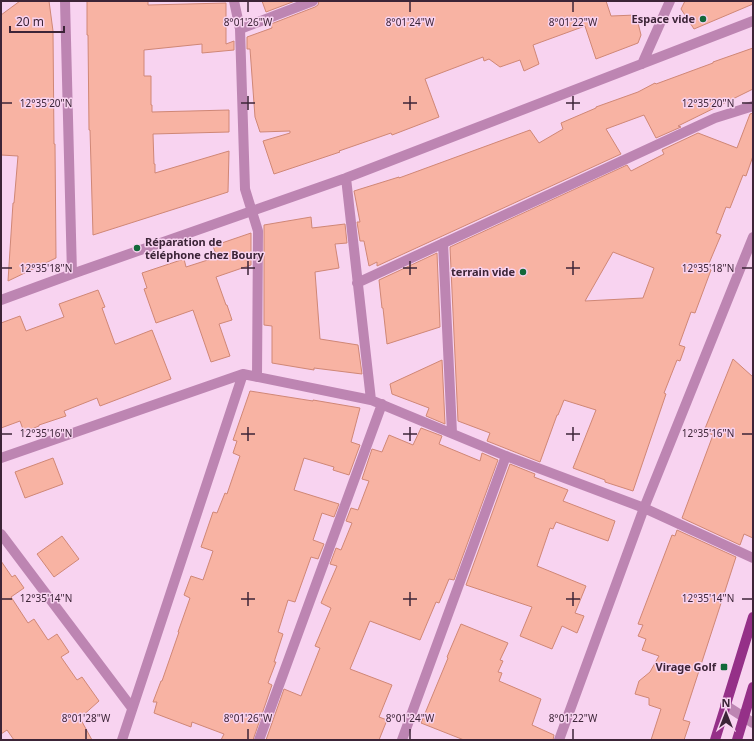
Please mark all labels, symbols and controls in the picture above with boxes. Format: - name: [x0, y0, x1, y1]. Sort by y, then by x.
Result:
- scale bar: [10, 8, 64, 34]
- place label: Espace vide: [632, 11, 695, 26]
- text: 20 m: [16, 13, 44, 30]
- marker: Espace vide: [698, 14, 708, 24]
- text: 8°01'26"W: [224, 15, 273, 29]
- text: 8°01'24"W: [386, 15, 435, 29]
- text: 8°01'22"W: [549, 15, 598, 29]
- text: 12°35'20"N: [20, 96, 72, 110]
- text: 12°35'20"N: [682, 96, 734, 110]
- place label: Réparation de téléphone chez Boury: [145, 234, 265, 262]
- marker: Réparation de téléphone chez Boury: [132, 243, 142, 253]
- text: 12°35'18"N: [20, 261, 72, 275]
- text: 12°35'18"N: [682, 261, 734, 275]
- place label: terrain vide: [451, 264, 515, 279]
- marker: terrain vide: [518, 267, 528, 277]
- text: 12°35'16"N: [20, 426, 72, 440]
- text: 12°35'16"N: [682, 426, 734, 440]
- text: 12°35'14"N: [20, 591, 72, 605]
- text: 12°35'14"N: [682, 591, 734, 605]
- place label: Virage Golf: [656, 659, 717, 674]
- marker: Virage Golf: [719, 662, 729, 672]
- north arrow: [706, 693, 746, 733]
- text: N: [722, 695, 730, 710]
- text: 8°01'28"W: [62, 711, 111, 725]
- text: 8°01'26"W: [224, 711, 273, 725]
- text: 8°01'24"W: [386, 711, 435, 725]
- text: 8°01'22"W: [549, 711, 598, 725]

